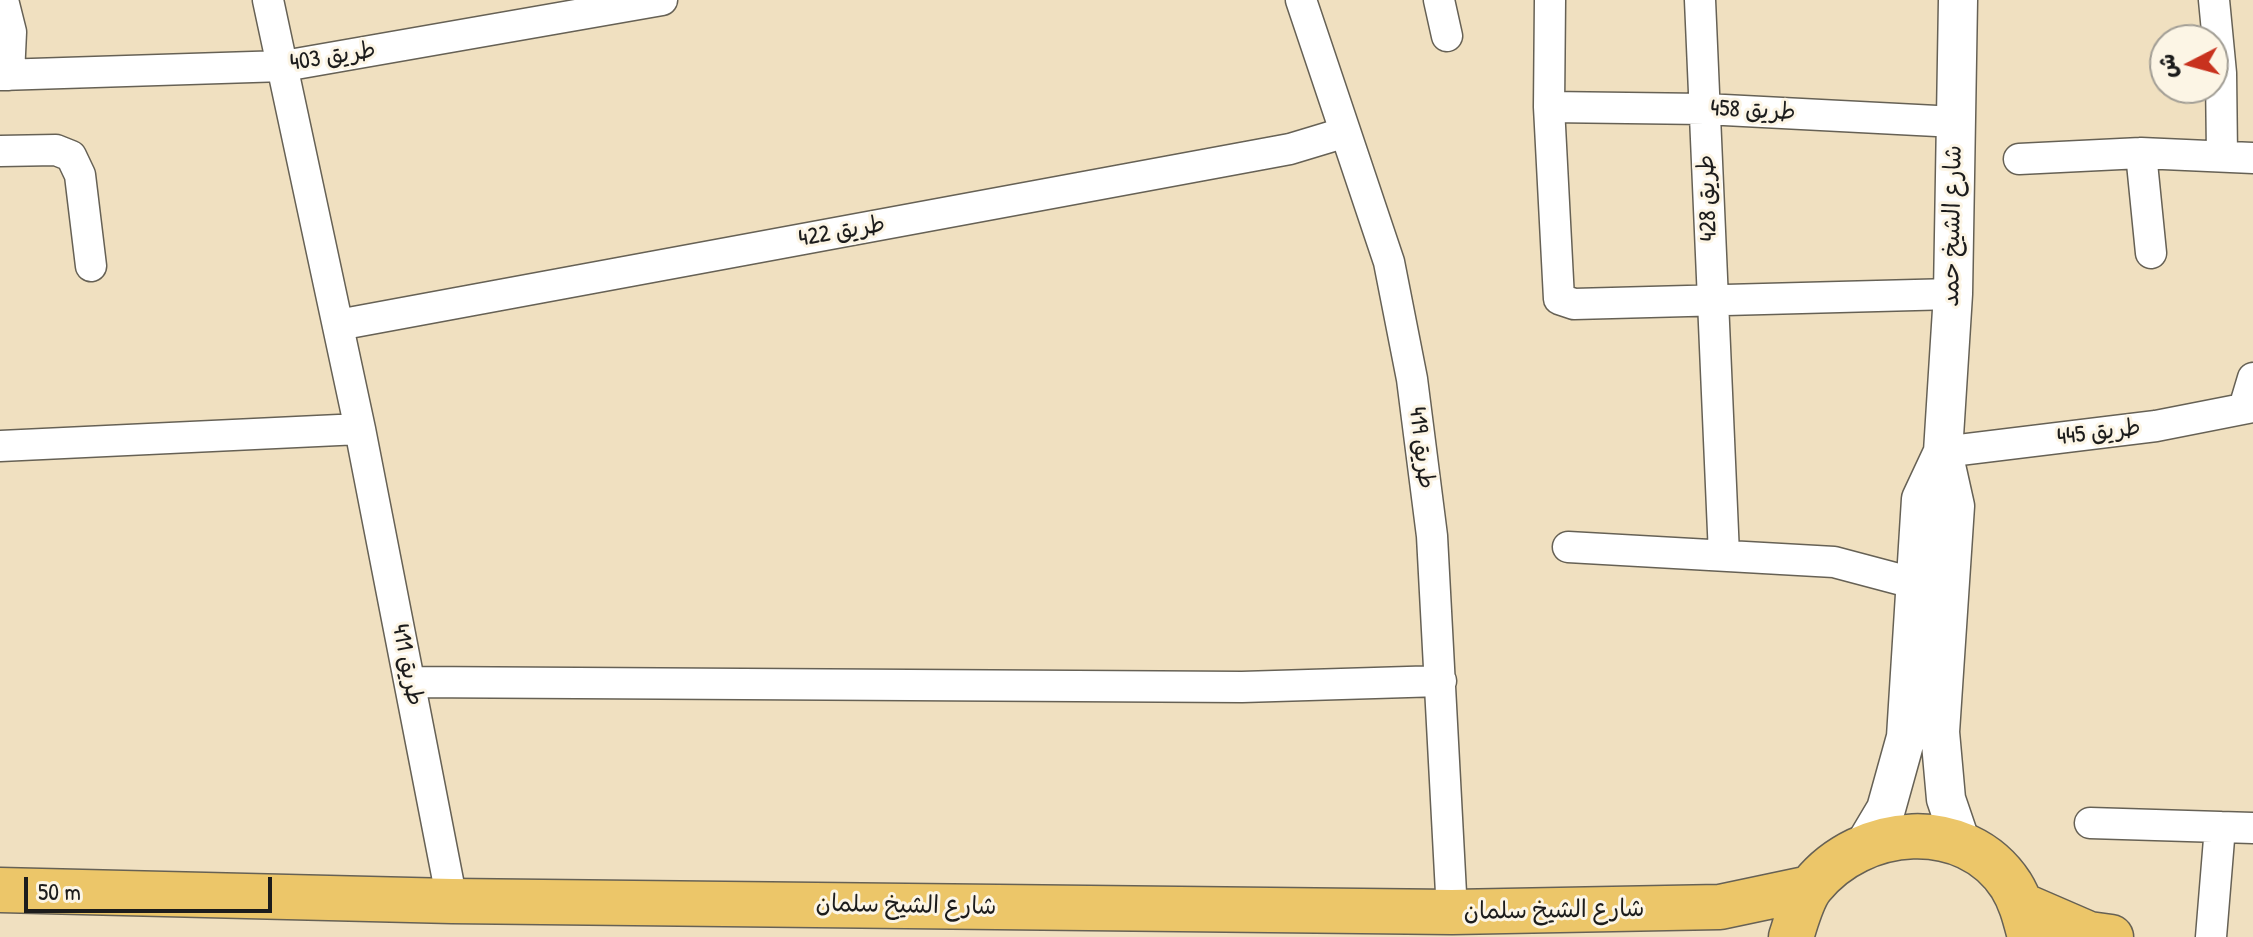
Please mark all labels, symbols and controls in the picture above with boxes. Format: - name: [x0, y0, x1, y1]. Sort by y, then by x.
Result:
- north arrow: [2149, 24, 2229, 104]
- street label: طريق 403: [288, 36, 378, 78]
- text: ش: [2151, 53, 2183, 80]
- street label: طريق 458: [1710, 94, 1796, 128]
- street label: شارع الشيخ حمد: [1937, 145, 1969, 307]
- street label: طريق 428: [1692, 154, 1724, 242]
- street label: طريق 422: [796, 210, 888, 254]
- street label: طريق 419: [1402, 405, 1440, 491]
- street label: طريق 445: [2056, 414, 2142, 452]
- street label: طريق 411: [385, 622, 429, 708]
- scale bar: [28, 861, 276, 911]
- text: 50 m: [38, 875, 81, 907]
- street label: شارع الشيخ سلمان: [815, 890, 997, 922]
- street label: شارع الشيخ سلمان: [1463, 895, 1645, 927]

